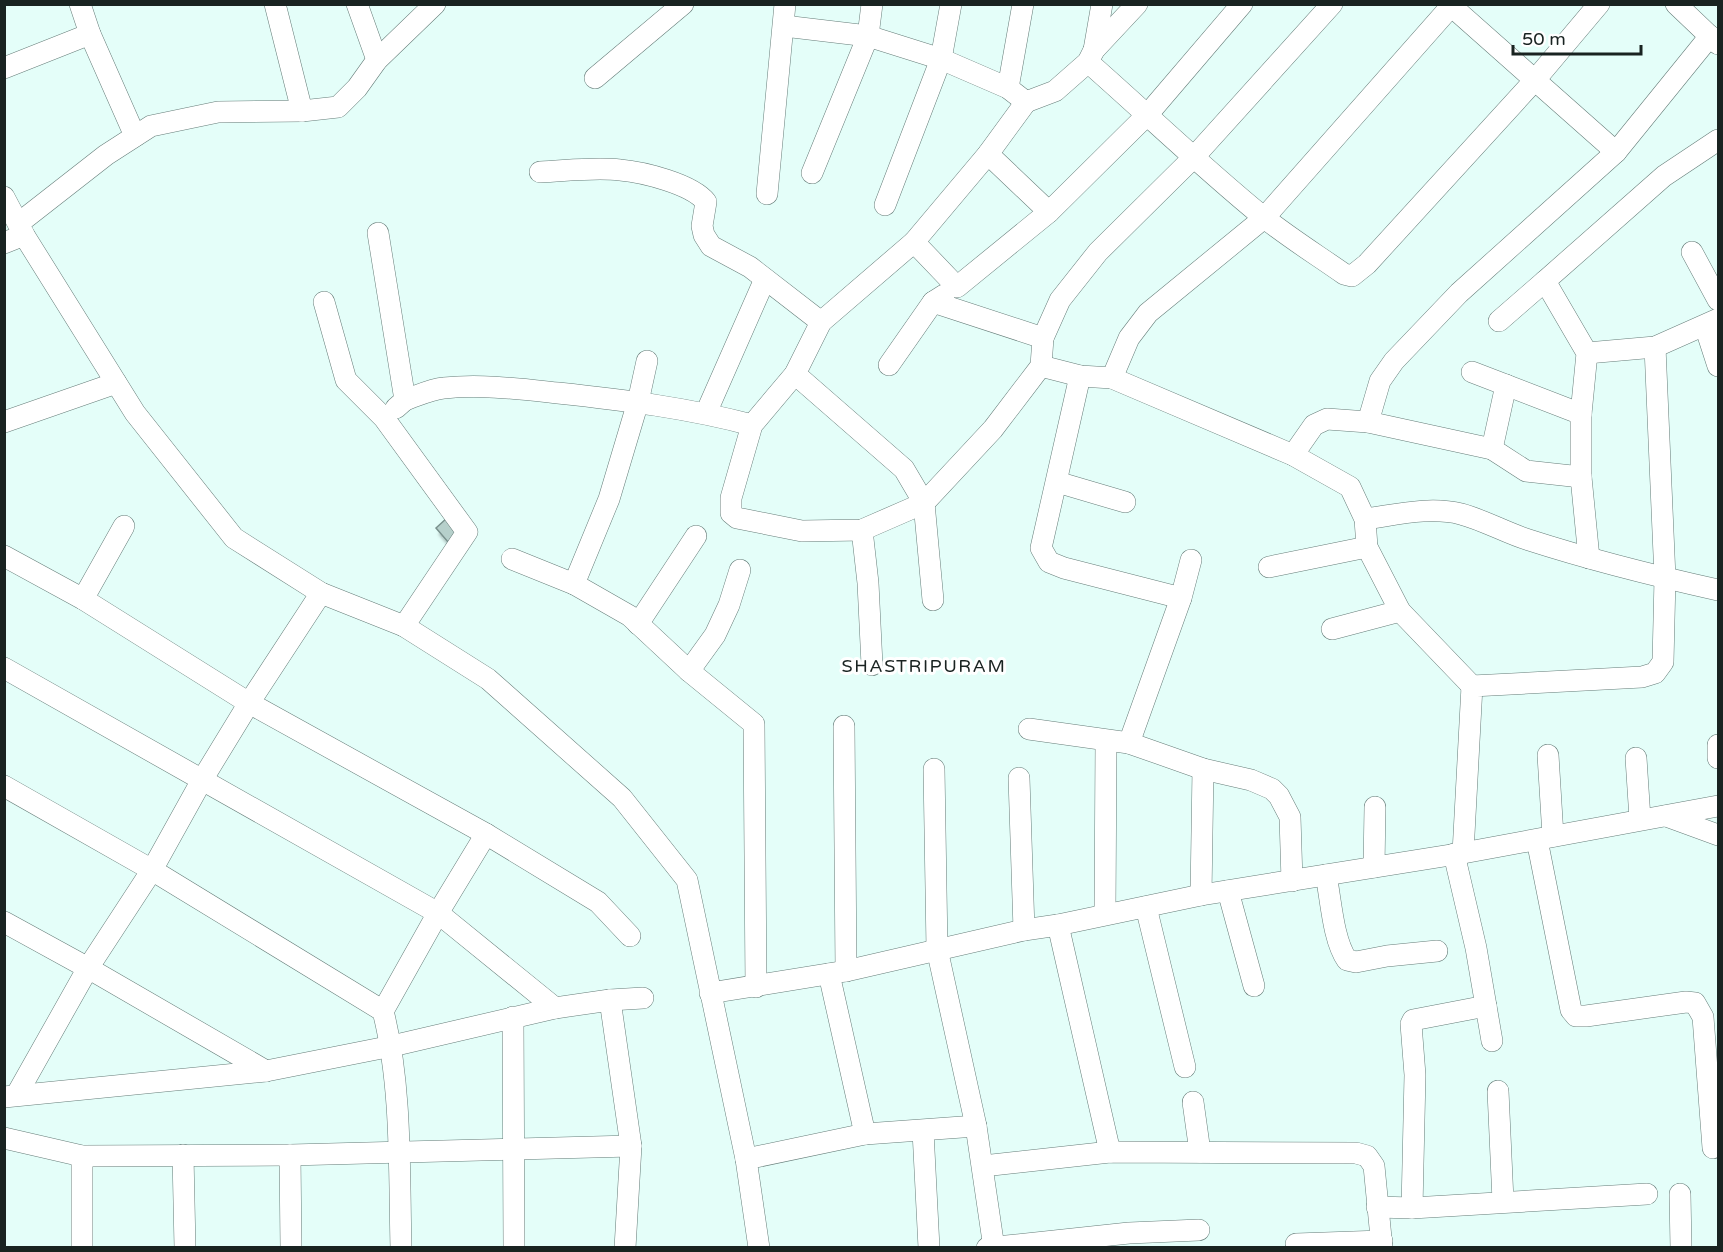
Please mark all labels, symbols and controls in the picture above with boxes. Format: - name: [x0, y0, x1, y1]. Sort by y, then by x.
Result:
- scale bar: [1513, 18, 1640, 56]
- text: 50 m: [1522, 28, 1566, 50]
- district label: SHASTRIPURAM: [842, 655, 1006, 677]

